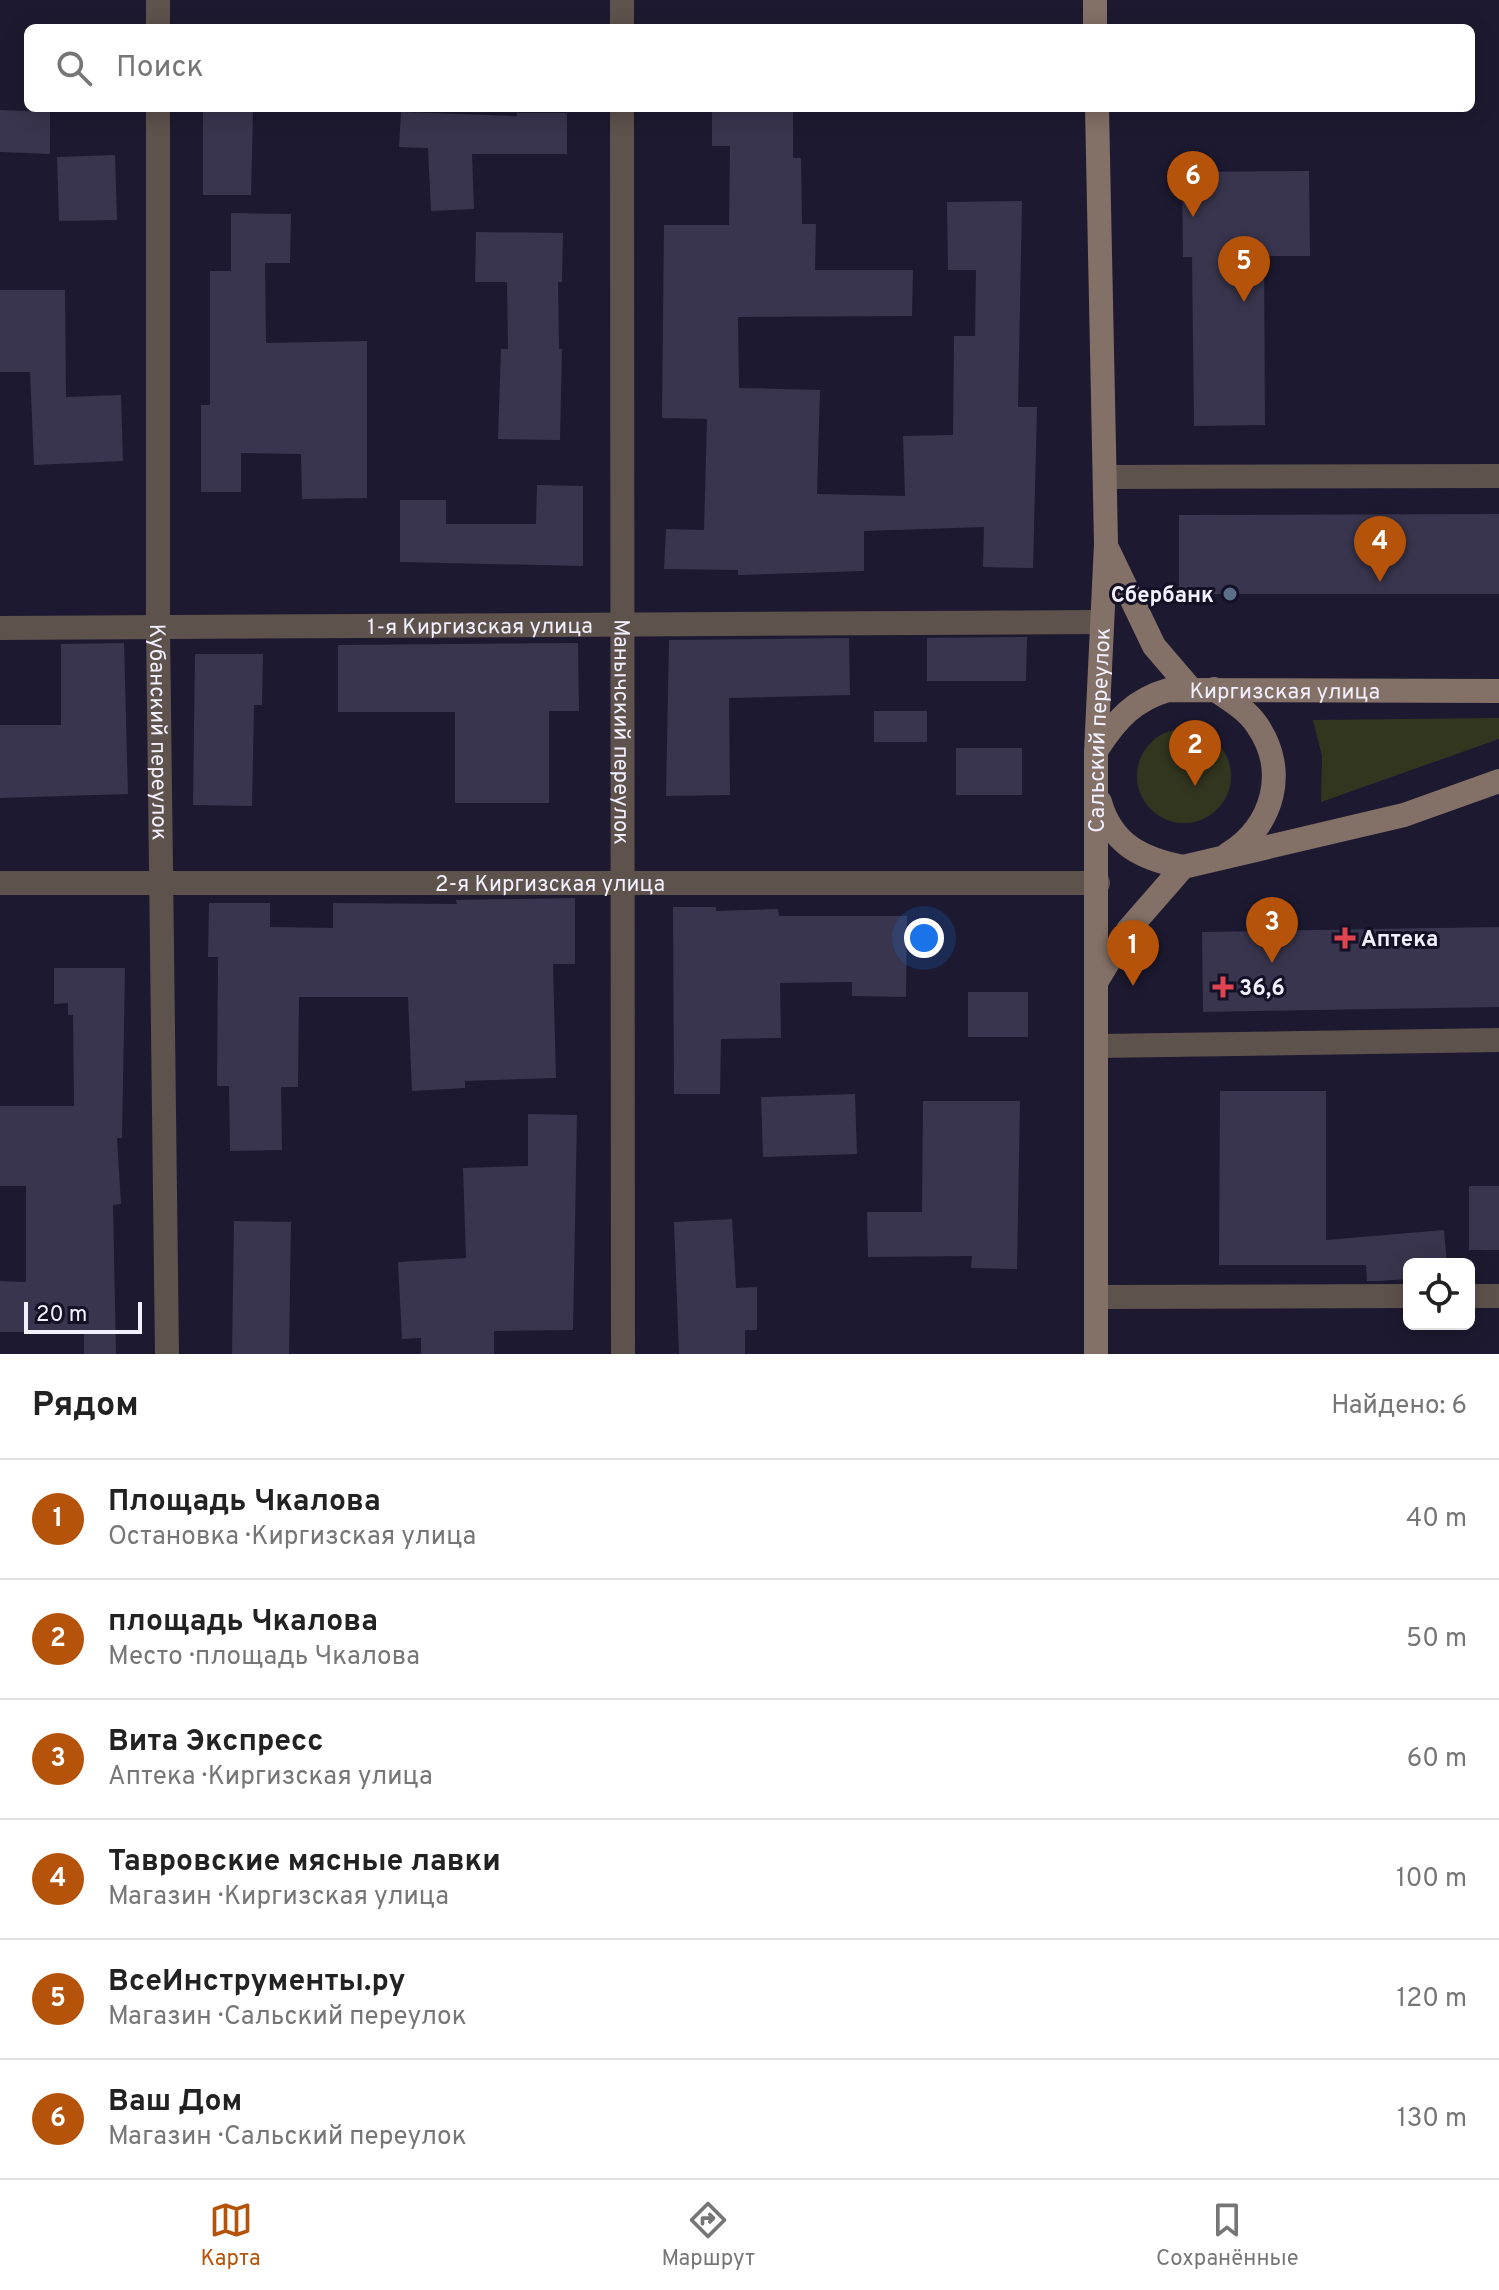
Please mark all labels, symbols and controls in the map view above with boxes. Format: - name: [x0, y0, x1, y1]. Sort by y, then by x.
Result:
- search box: [24, 24, 1475, 112]
- icon: search: [52, 46, 96, 90]
- text: Поиск: [116, 50, 204, 87]
- pin: 6: [1167, 151, 1219, 217]
- pin: 5: [1218, 236, 1270, 302]
- pin: 4: [1354, 516, 1406, 582]
- place label: Сбербанк: [1111, 583, 1214, 610]
- marker: Сбербанк: [1221, 585, 1239, 603]
- street label: 1-я Киргизская улица: [367, 614, 593, 642]
- street label: Манычский переулок: [606, 619, 634, 845]
- street label: Кубанский переулок: [142, 623, 172, 841]
- street label: Сальский переулок: [1085, 627, 1118, 833]
- street label: Киргизская улица: [1190, 679, 1380, 707]
- pin: 2: [1169, 720, 1221, 786]
- street label: 2-я Киргизская улица: [435, 872, 665, 899]
- pin: 3: [1246, 897, 1298, 963]
- your location: [904, 918, 944, 958]
- pin: 1: [1107, 920, 1159, 986]
- place label: Аптека: [1361, 927, 1438, 954]
- marker: Аптека: [1336, 929, 1354, 947]
- place label: 36,6: [1239, 976, 1285, 1003]
- marker: 36,6: [1214, 978, 1232, 996]
- map controls: [1403, 1258, 1475, 1330]
- button: locate: [1403, 1258, 1475, 1330]
- scale bar: [24, 1298, 142, 1334]
- text: 20 m: [36, 1302, 87, 1329]
- text: Рядом: [32, 1385, 139, 1428]
- text: Найдено: 6: [1331, 1390, 1467, 1423]
- text: Площадь Чкалова: [108, 1484, 381, 1521]
- text: 1: [53, 1503, 63, 1536]
- text: 40 m: [1406, 1503, 1467, 1536]
- text: Остановка · Киргизская улица: [108, 1521, 476, 1554]
- text: площадь Чкалова: [108, 1604, 378, 1641]
- text: 2: [50, 1623, 66, 1656]
- text: 50 m: [1406, 1623, 1467, 1656]
- text: Место · площадь Чкалова: [108, 1641, 420, 1674]
- text: Вита Экспресс: [108, 1724, 324, 1761]
- text: 3: [50, 1743, 66, 1776]
- text: 60 m: [1407, 1743, 1467, 1776]
- text: Аптека · Киргизская улица: [108, 1761, 433, 1794]
- text: Тавровские мясные лавки: [108, 1844, 501, 1881]
- text: 4: [50, 1863, 66, 1896]
- text: 100 m: [1396, 1863, 1467, 1896]
- text: Магазин · Киргизская улица: [108, 1881, 449, 1914]
- text: ВсеИнструменты.ру: [108, 1964, 406, 2001]
- text: 5: [50, 1983, 66, 2016]
- text: 120 m: [1397, 1983, 1467, 2016]
- text: Магазин · Сальский переулок: [108, 2001, 467, 2034]
- text: Ваш Дом: [108, 2084, 242, 2121]
- text: 6: [50, 2103, 66, 2136]
- text: 130 m: [1397, 2103, 1467, 2136]
- text: Магазин · Сальский переулок: [108, 2121, 467, 2154]
- tab: Карта: [200, 2198, 261, 2273]
- tab: Маршрут: [661, 2198, 755, 2273]
- tab: Сохранённые: [1156, 2198, 1299, 2273]

